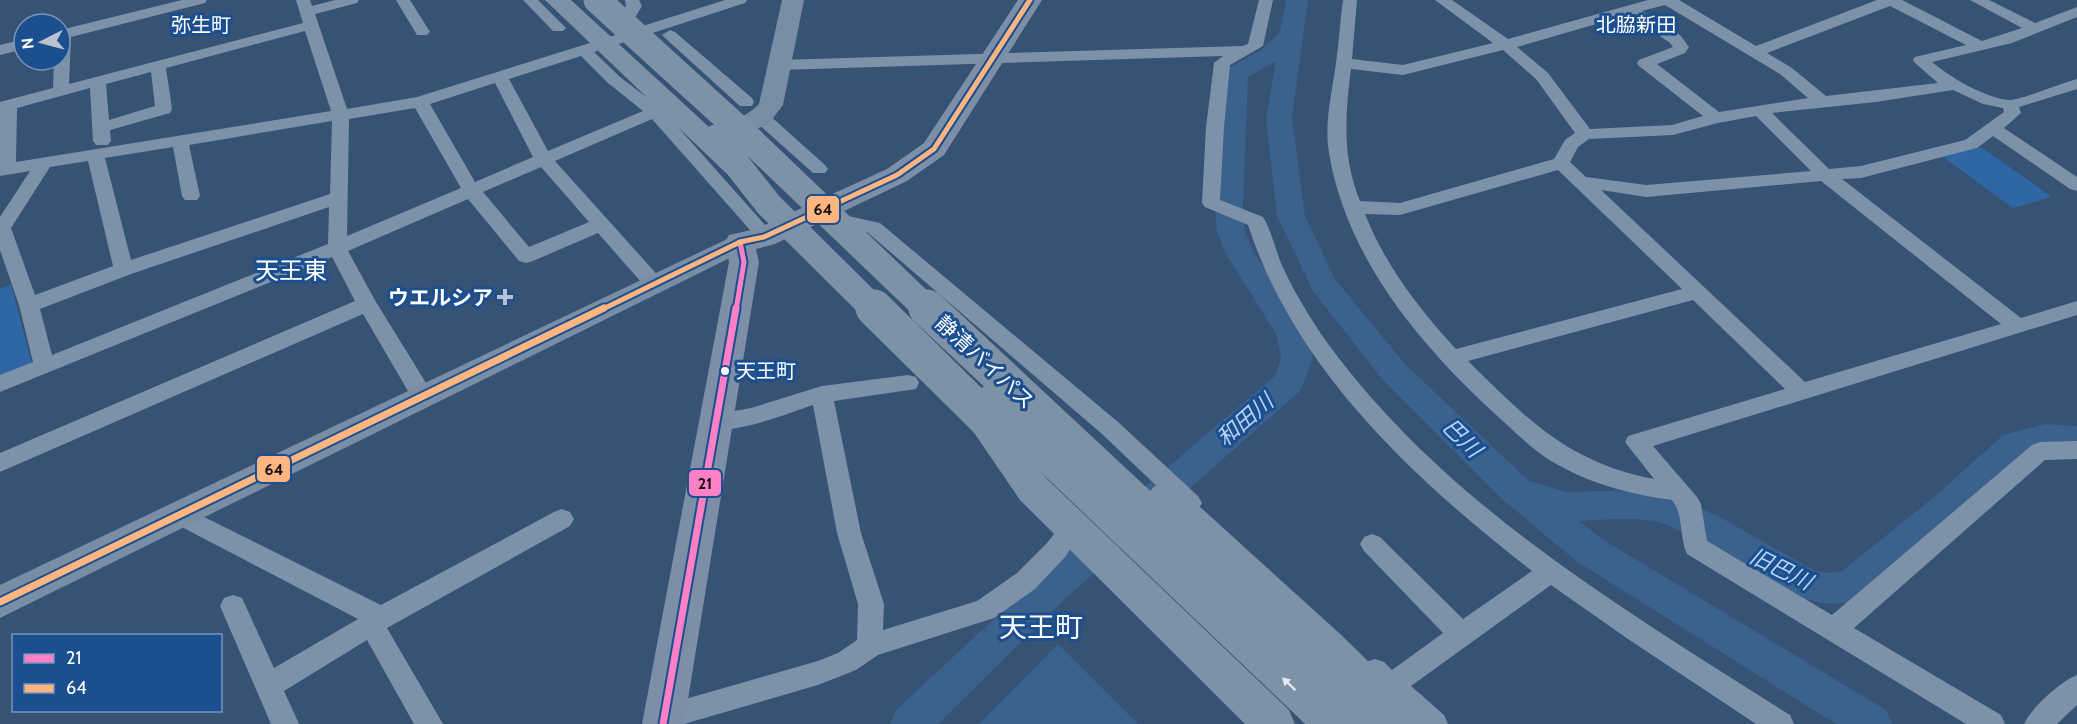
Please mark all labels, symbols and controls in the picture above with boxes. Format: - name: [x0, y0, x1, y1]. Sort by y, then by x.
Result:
- north arrow: [12, 12, 72, 72]
- district label: 弥生町: [171, 13, 231, 37]
- district label: 北脇新田: [1596, 13, 1676, 37]
- text: N: [18, 37, 38, 50]
- line badge: 64: [806, 195, 840, 224]
- text: 64: [814, 200, 833, 219]
- district label: 天王東: [255, 256, 327, 285]
- place label: ウエルシア: [388, 285, 493, 310]
- marker: ウエルシア: [498, 290, 512, 304]
- street label: 静清バイパス: [931, 310, 1039, 414]
- place label: 天王町: [736, 359, 796, 383]
- marker: 天王町: [719, 365, 731, 377]
- water label: 和田川: [1211, 387, 1280, 452]
- water label: 巴川: [1437, 413, 1489, 464]
- line badge: 64: [256, 455, 291, 483]
- text: 64: [265, 460, 284, 479]
- line badge: 21: [688, 469, 722, 497]
- text: 21: [698, 474, 712, 493]
- water label: 旧巴川: [1745, 542, 1818, 596]
- district label: 天王町: [999, 610, 1083, 644]
- legend: [12, 634, 222, 712]
- text: 21: [66, 647, 81, 669]
- text: 64: [66, 677, 87, 699]
- one-way arrow: [1283, 677, 1297, 691]

